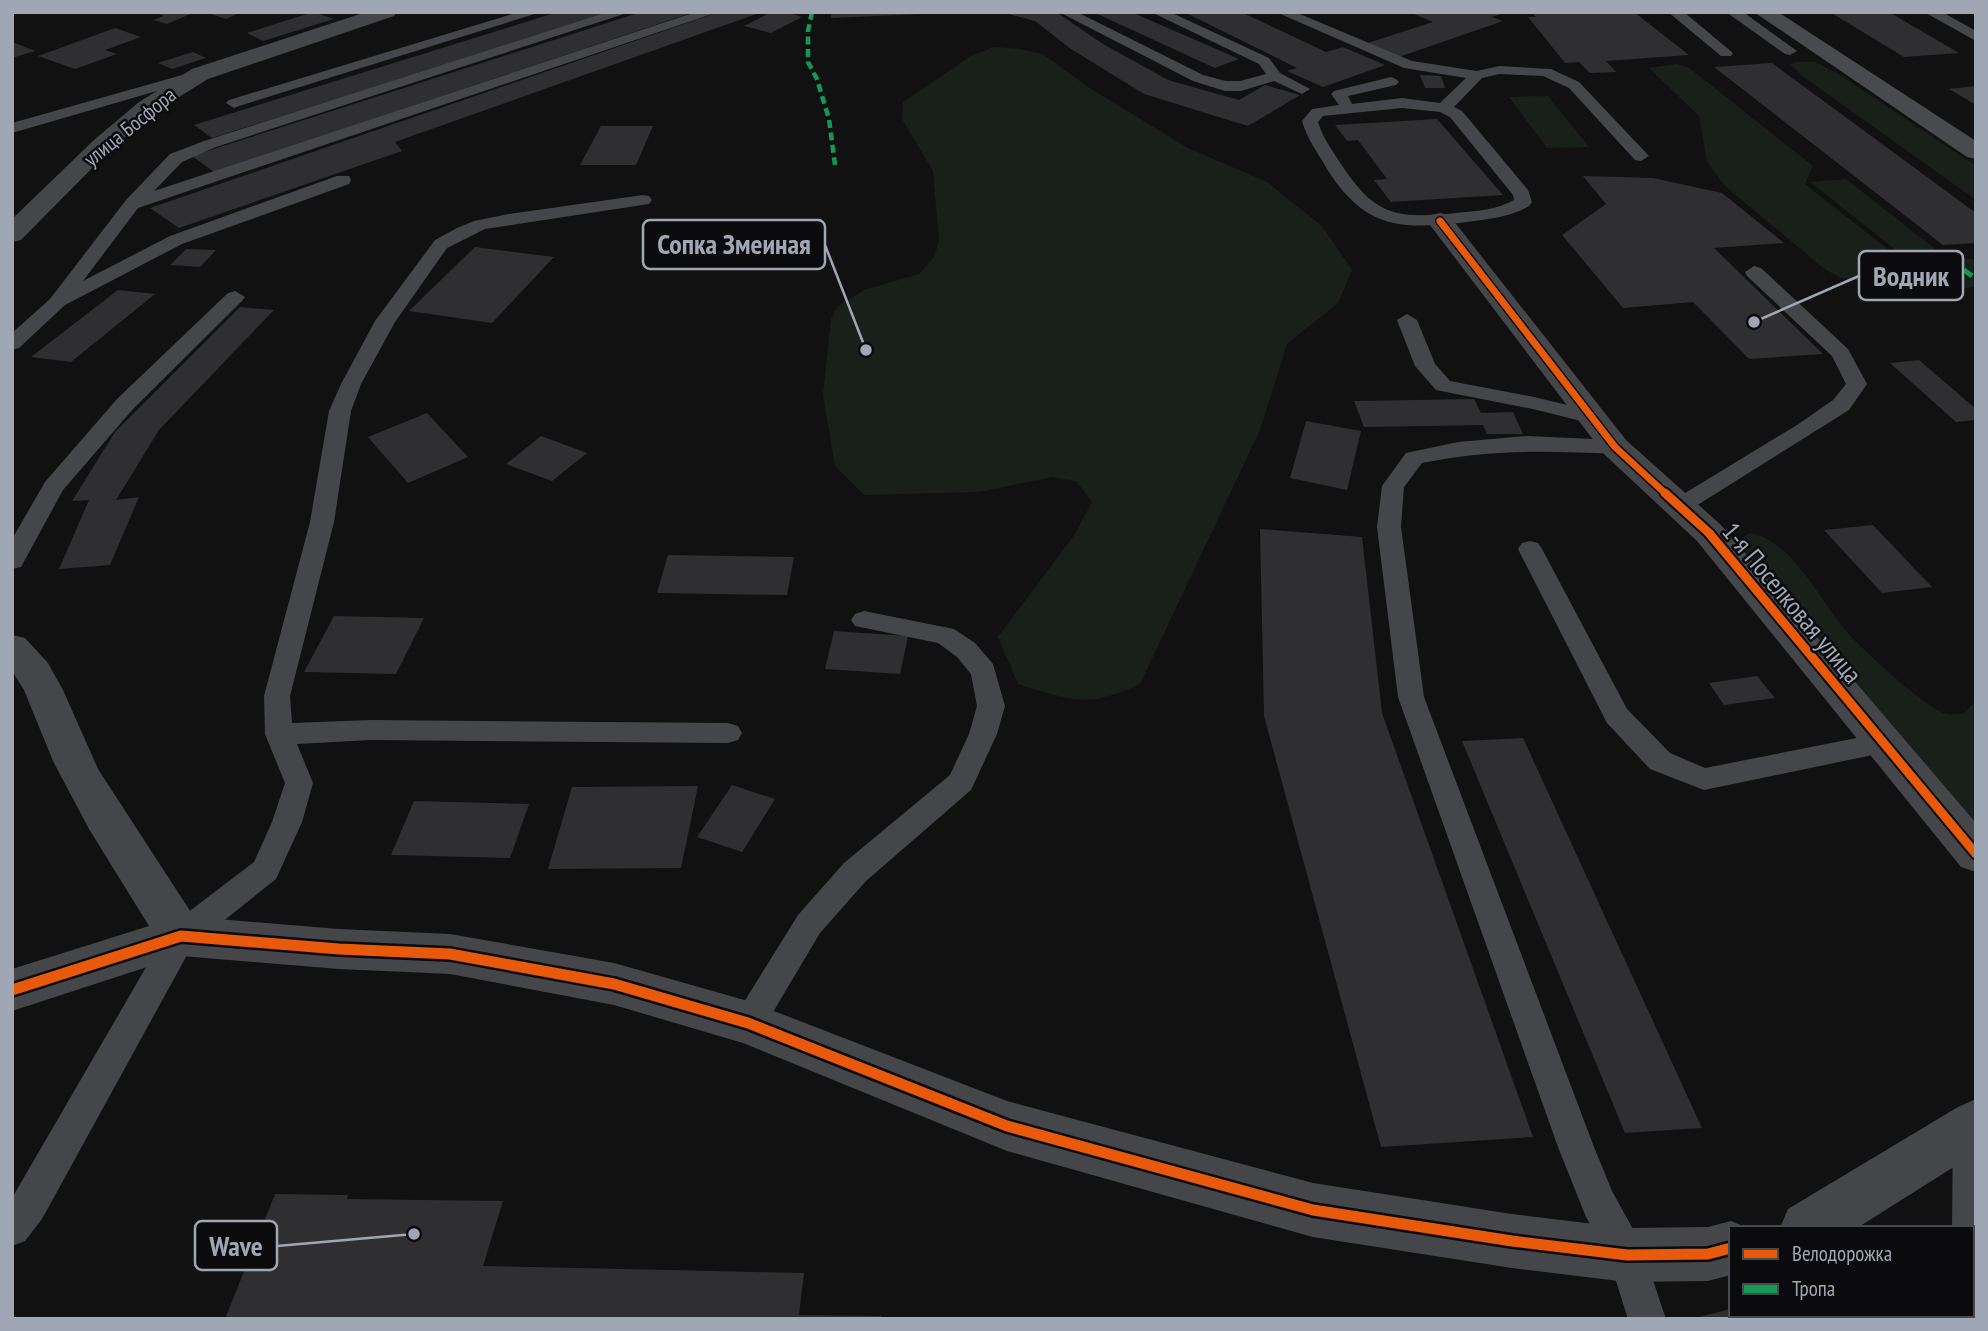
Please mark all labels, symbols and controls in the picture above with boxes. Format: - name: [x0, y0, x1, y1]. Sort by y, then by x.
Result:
- street label: улица Босфора: [78, 81, 181, 172]
- callout: Сопка Змеиная: [643, 220, 825, 269]
- text: Сопка Змеиная: [657, 225, 811, 262]
- callout: Водник: [1859, 251, 1963, 300]
- text: Водник: [1873, 257, 1950, 294]
- street label: 1-я Поселковая улица: [1715, 515, 1869, 690]
- callout: Wave: [195, 1221, 277, 1270]
- legend: [1729, 1226, 1974, 1317]
- text: Wave: [208, 1227, 263, 1264]
- text: Велодорожка: [1792, 1240, 1892, 1267]
- text: Тропа: [1792, 1275, 1835, 1302]

